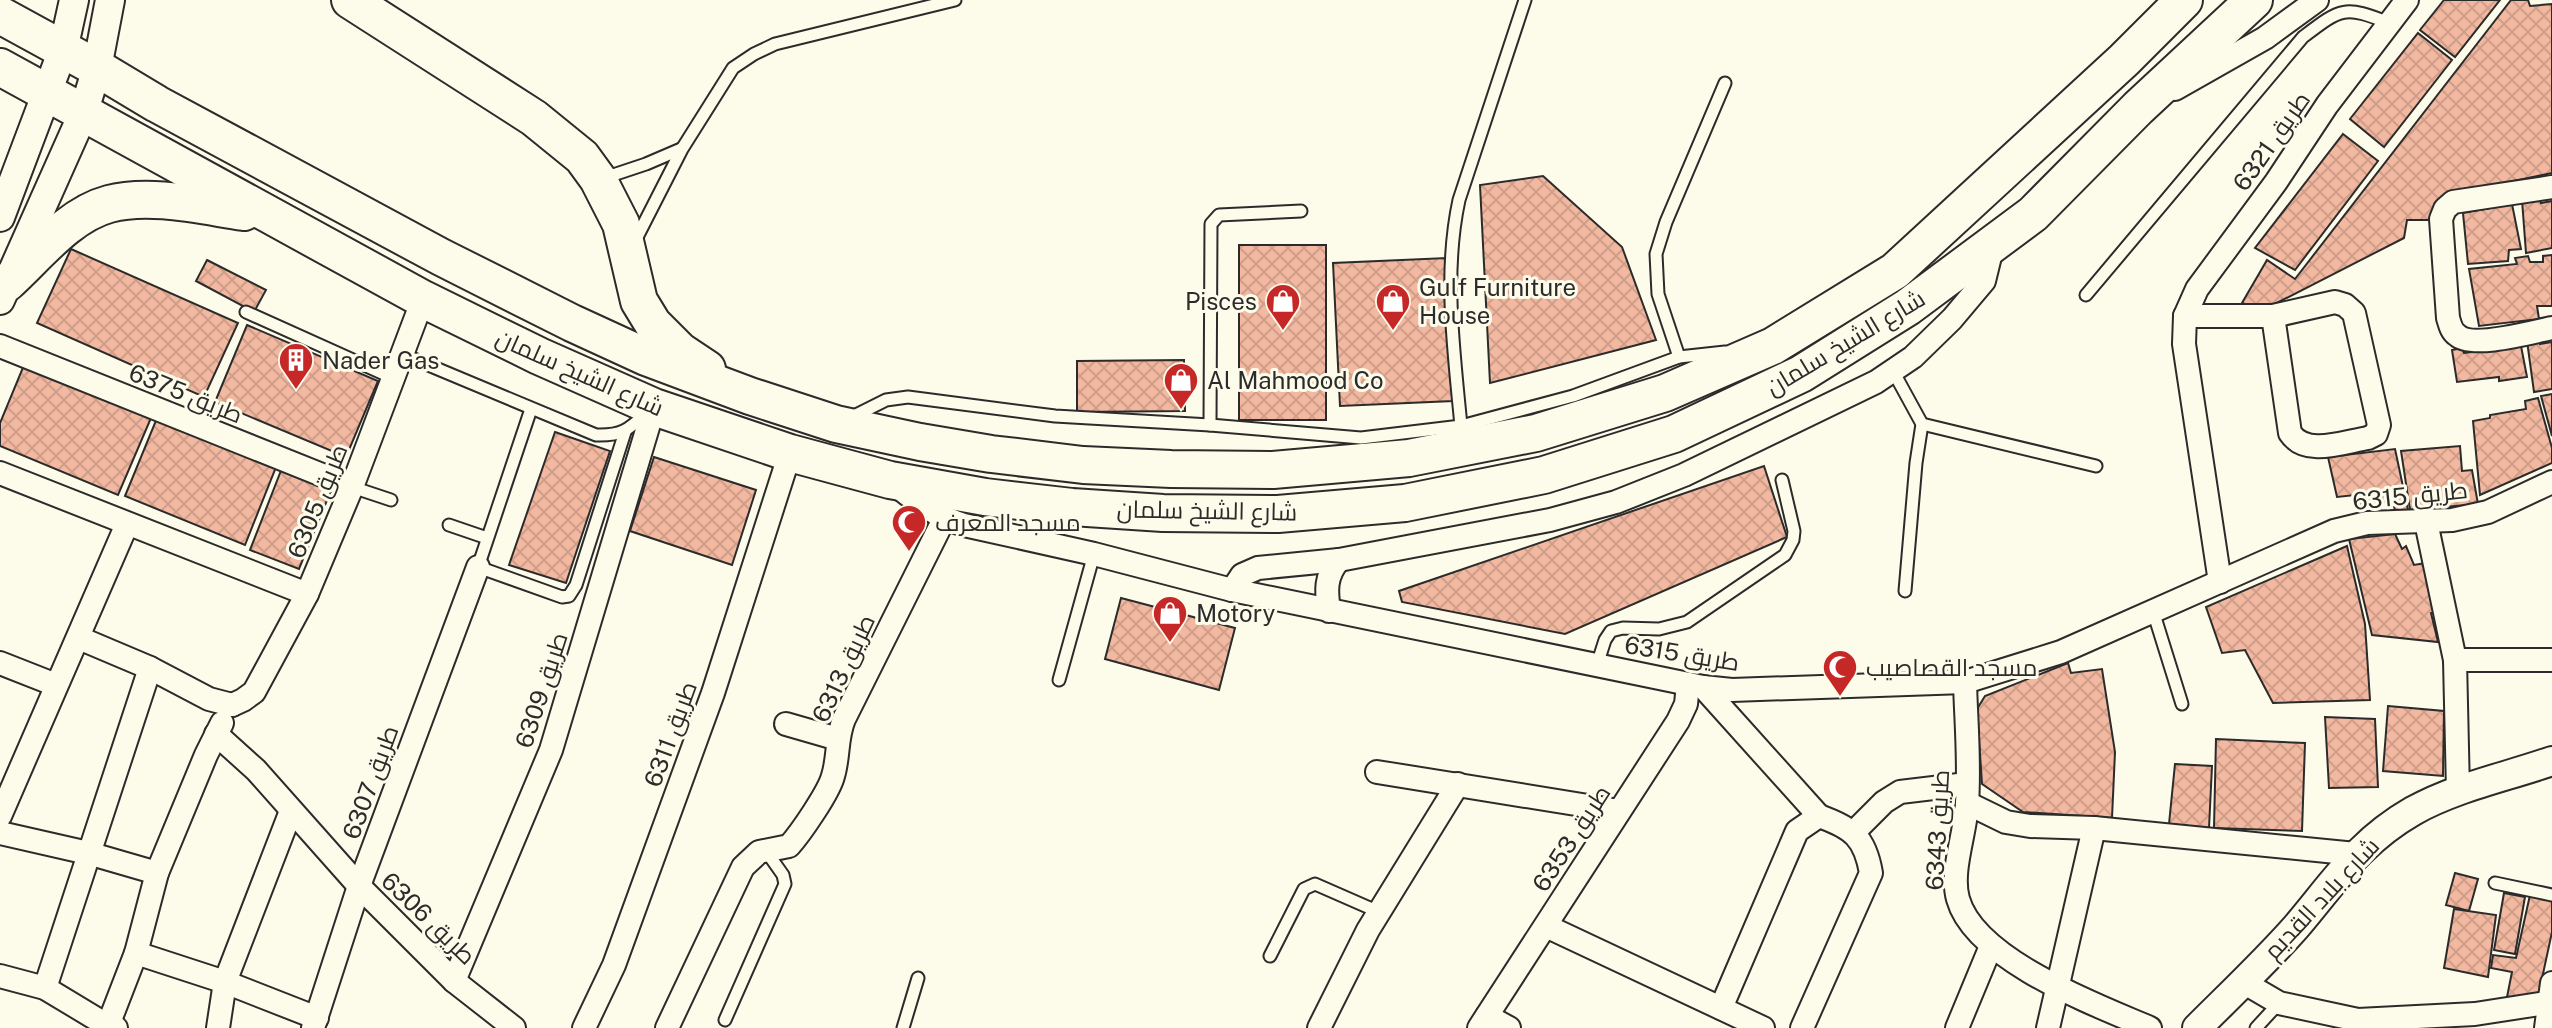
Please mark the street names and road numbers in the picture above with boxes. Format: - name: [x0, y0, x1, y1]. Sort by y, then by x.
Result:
- street label: طريق 6321: [2227, 86, 2317, 197]
- street label: شارع الشيخ سلمان: [1760, 284, 1931, 403]
- street label: شارع الشيخ سلمان: [491, 323, 668, 424]
- street label: طريق 6375: [124, 358, 247, 430]
- street label: طريق 6305: [281, 440, 354, 563]
- street label: طريق 6315: [2351, 475, 2469, 517]
- street label: شارع الشيخ سلمان: [1116, 494, 1297, 529]
- street label: طريق 6313: [806, 610, 882, 727]
- street label: طريق 6309: [509, 629, 575, 752]
- street label: طريق 6315: [1622, 630, 1741, 678]
- street label: طريق 6311: [638, 677, 704, 791]
- street label: طريق 6307: [336, 721, 405, 843]
- street label: طريق 6343: [1920, 769, 1956, 891]
- street label: طريق 6353: [1526, 780, 1617, 897]
- street label: شارع بلاد القديم: [2258, 832, 2387, 967]
- street label: طريق 6306: [375, 866, 482, 971]

